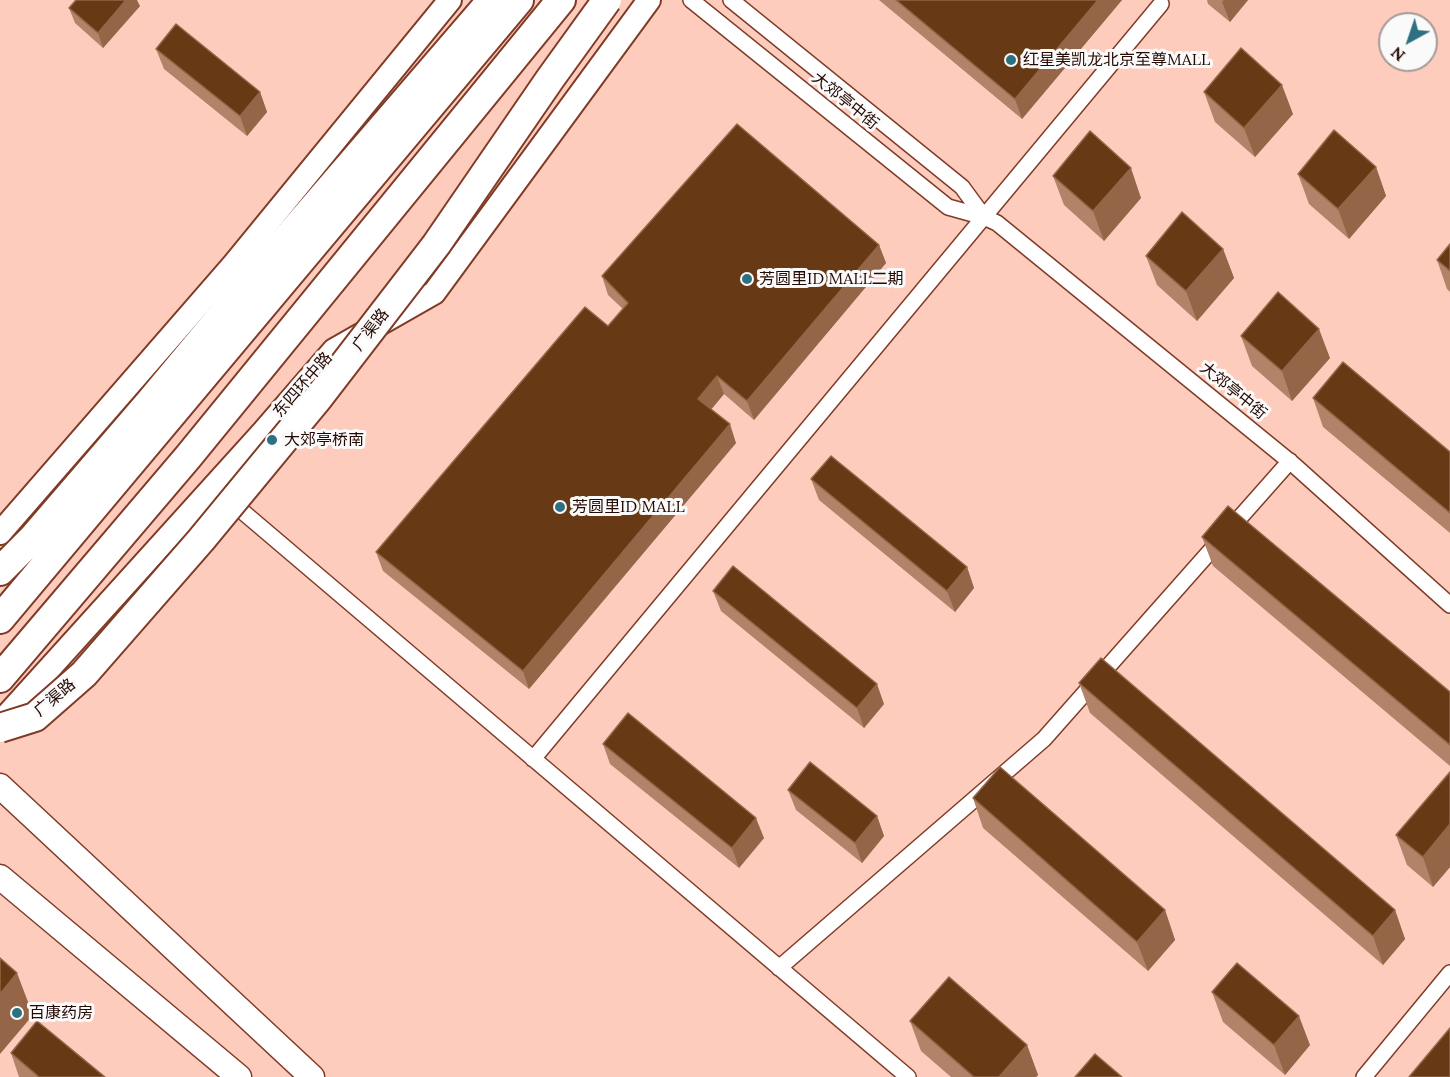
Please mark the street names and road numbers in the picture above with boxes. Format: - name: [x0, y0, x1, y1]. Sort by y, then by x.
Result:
- street label: 大郊亭中街: [808, 68, 882, 134]
- street label: 广渠路: [349, 305, 393, 355]
- street label: 东四环中路: [270, 349, 336, 421]
- street label: 大郊亭中街: [1196, 358, 1270, 424]
- street label: 广渠路: [30, 675, 80, 721]

